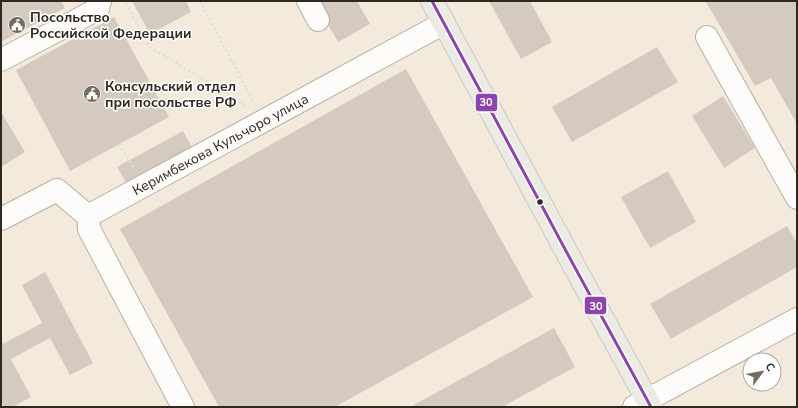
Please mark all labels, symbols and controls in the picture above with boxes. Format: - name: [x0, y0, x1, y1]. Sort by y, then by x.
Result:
- place label: Посольство Российской Федерации: [30, 8, 191, 43]
- public building icon: Посольство Российской Федерации: [7, 15, 27, 35]
- place label: Консульский отдел при посольстве РФ: [105, 77, 237, 112]
- public building icon: Консульский отдел при посольстве РФ: [82, 84, 102, 104]
- street label: Керимбекова Кульчоро улица: [129, 89, 312, 200]
- line badge: 30: [475, 93, 498, 112]
- text: 30: [479, 95, 493, 110]
- unlabelled marker: [535, 197, 545, 207]
- line badge: 30: [584, 296, 607, 315]
- text: 30: [589, 299, 603, 314]
- north arrow: [742, 352, 782, 392]
- text: С: [762, 360, 779, 375]

